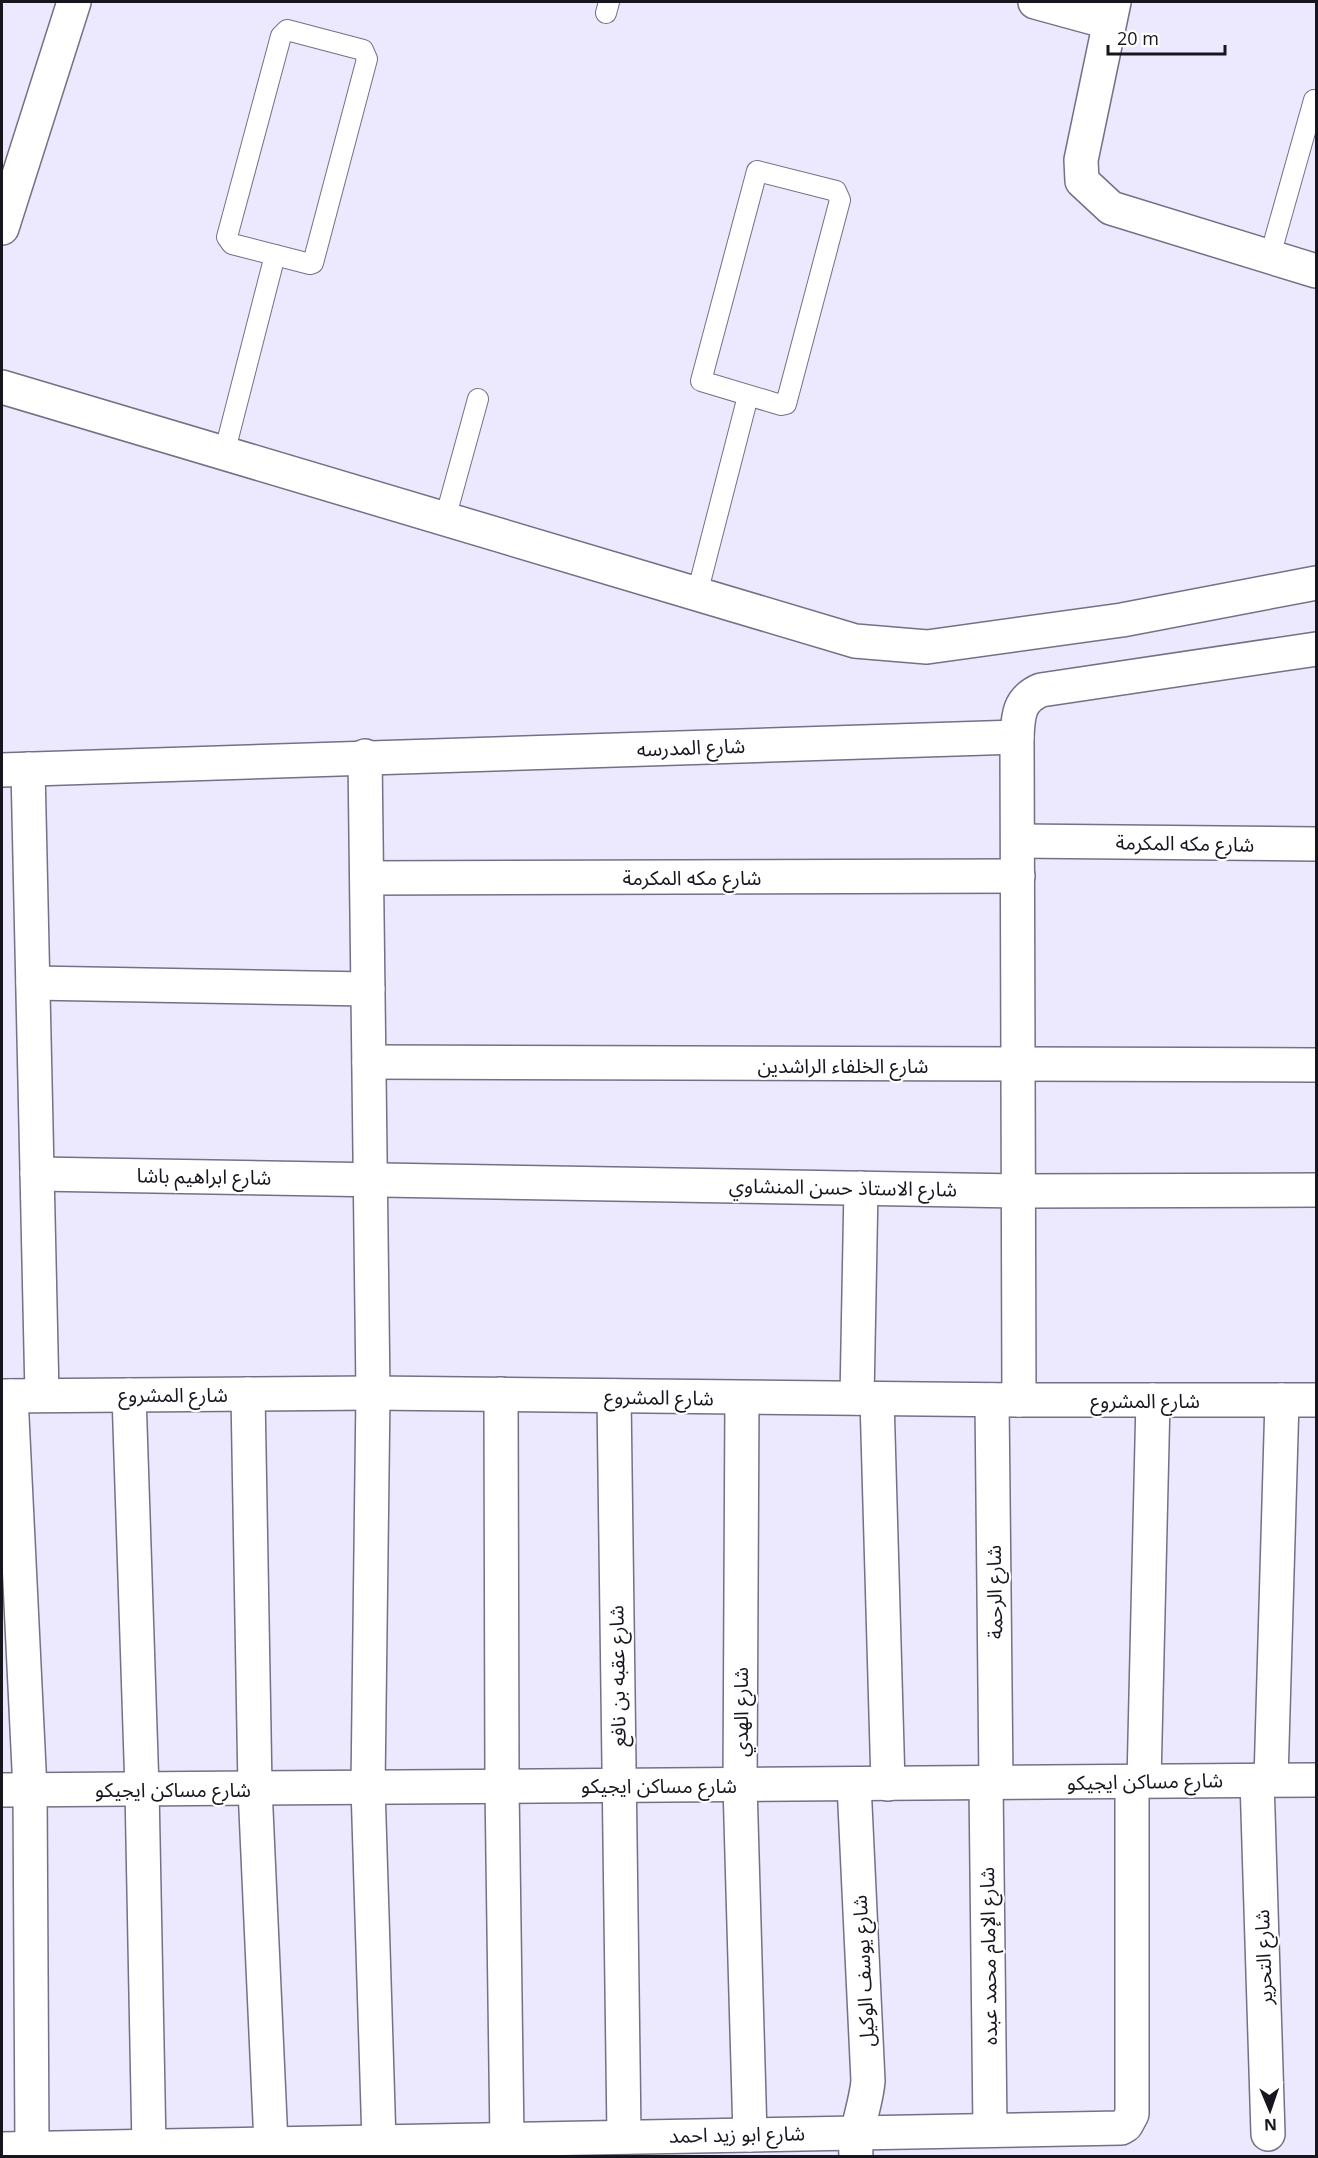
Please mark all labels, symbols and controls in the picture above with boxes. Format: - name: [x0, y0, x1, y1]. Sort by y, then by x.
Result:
- scale bar: [1108, 18, 1225, 56]
- text: 20 m: [1117, 26, 1159, 50]
- street label: شارع المدرسه: [636, 732, 746, 764]
- street label: شارع مكه المكرمة: [1115, 828, 1255, 860]
- street label: شارع مكه المكرمة: [623, 864, 761, 893]
- street label: شارع الخلفاء الراشدين: [757, 1052, 929, 1081]
- street label: شارع ابراهيم باشا: [136, 1161, 272, 1193]
- street label: شارع الاستاذ حسن المنشاوي: [729, 1172, 957, 1205]
- street label: شارع المشروع: [118, 1381, 228, 1410]
- street label: شارع المشروع: [604, 1383, 714, 1413]
- street label: شارع المشروع: [1090, 1387, 1200, 1416]
- street label: شارع الرحمة: [980, 1545, 1010, 1639]
- street label: شارع عقبه بن نافع: [602, 1605, 634, 1747]
- street label: شارع الهدي: [727, 1667, 756, 1757]
- street label: شارع مساكن ايجيكو: [1067, 1766, 1223, 1798]
- street label: شارع مساكن ايجيكو: [581, 1772, 737, 1801]
- street label: شارع مساكن ايجيكو: [95, 1776, 251, 1805]
- street label: شارع الإمام محمد عبده: [973, 1867, 1005, 2045]
- street label: شارع يوسف الوكيل: [846, 1894, 882, 2048]
- street label: شارع التحرير: [1248, 1909, 1280, 2006]
- north arrow: [1240, 2080, 1300, 2140]
- text: N: [1264, 2114, 1277, 2136]
- street label: شارع ابو زيد احمد: [669, 2119, 805, 2151]

